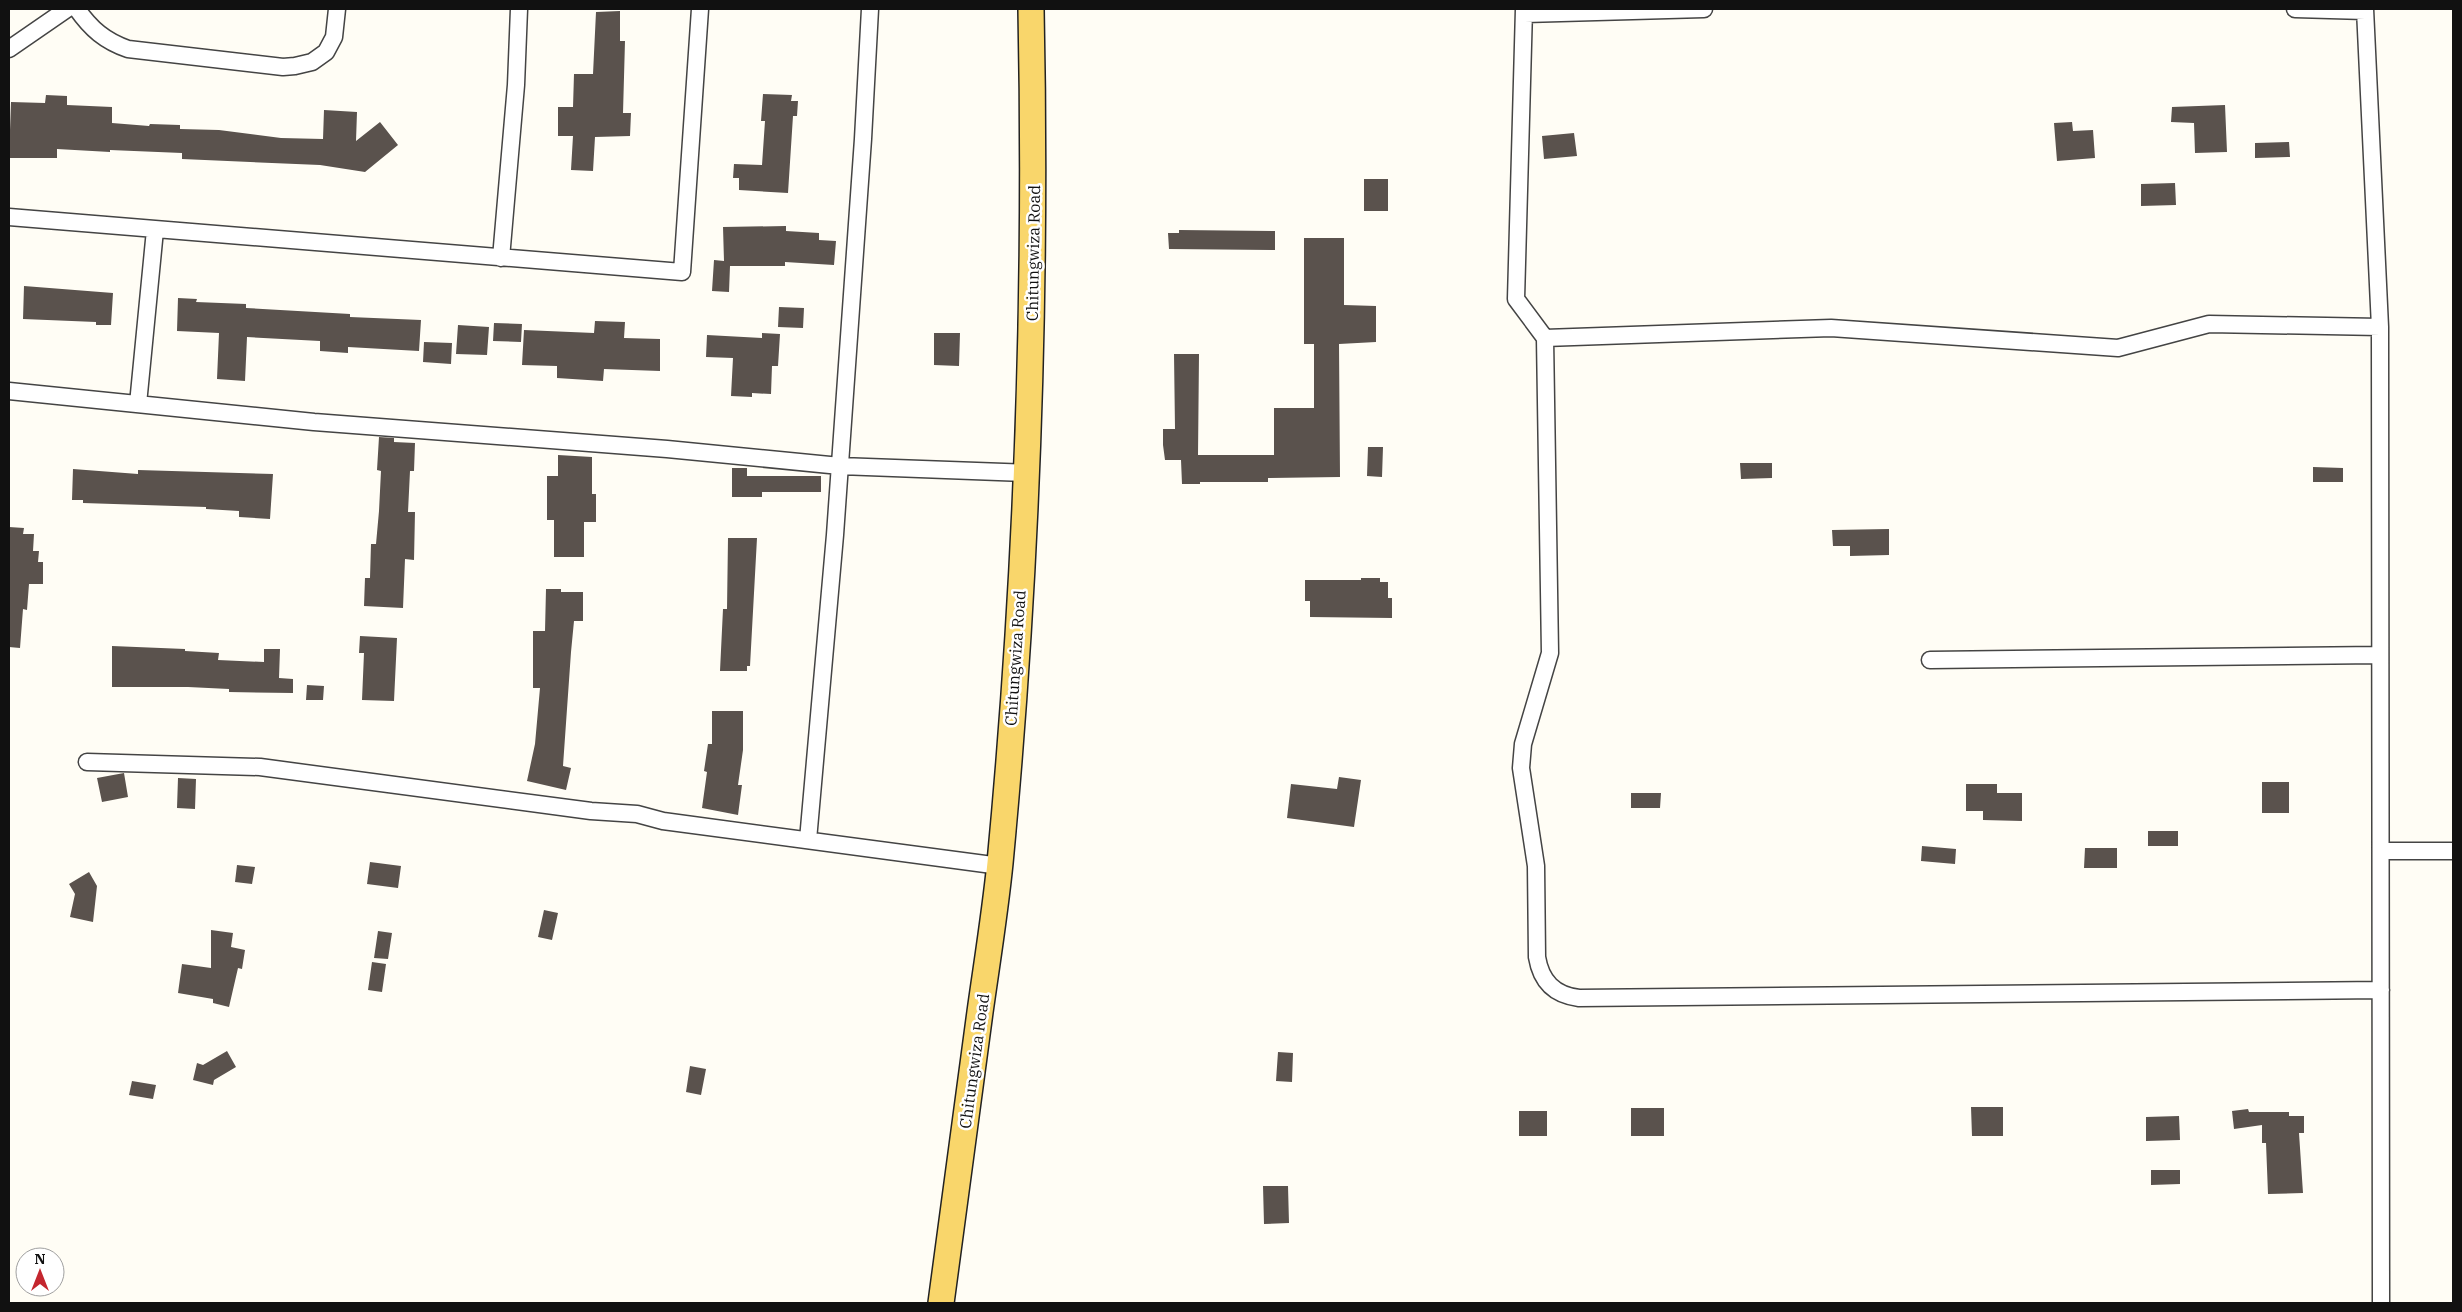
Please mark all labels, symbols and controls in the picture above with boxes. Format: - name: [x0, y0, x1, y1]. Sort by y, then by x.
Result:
- street label: Chitungwiza Road: [1022, 184, 1044, 321]
- street label: Chitungwiza Road: [1000, 589, 1030, 727]
- street label: Chitungwiza Road: [955, 992, 993, 1130]
- north arrow: [15, 1247, 65, 1297]
- text: N: [34, 1250, 46, 1268]

